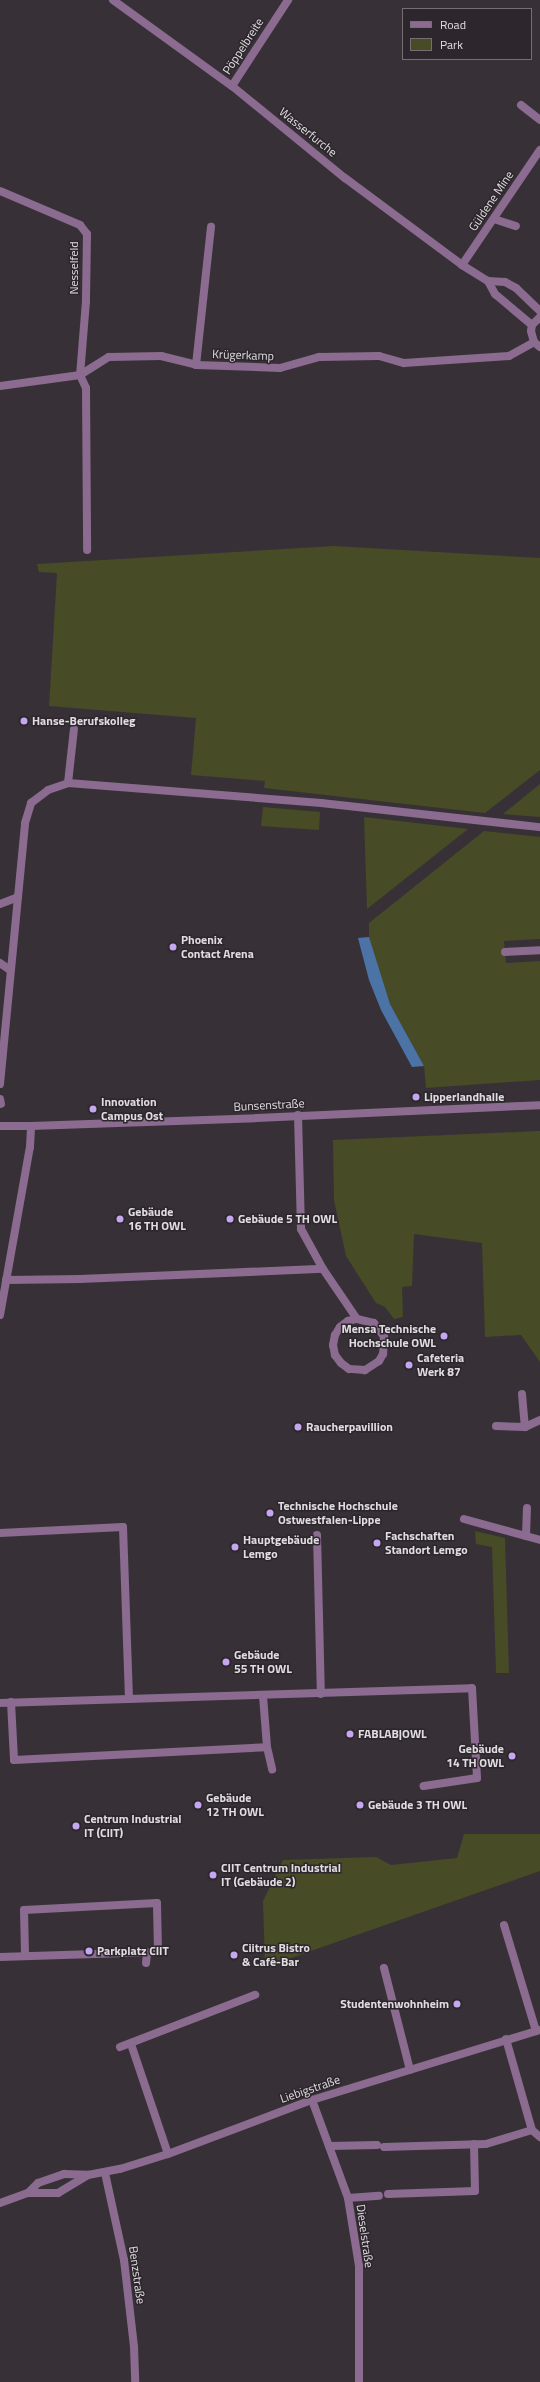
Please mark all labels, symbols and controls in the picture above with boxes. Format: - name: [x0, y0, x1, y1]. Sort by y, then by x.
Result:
- legend: [402, 8, 532, 60]
- street label: Pöppelbreite: [219, 15, 267, 77]
- text: Road: [440, 15, 466, 34]
- text: Park: [440, 35, 463, 54]
- street label: Wasserfurche: [276, 104, 340, 160]
- street label: Güldene Mine: [466, 168, 516, 234]
- street label: Nesselfeld: [67, 241, 81, 295]
- street label: Krügerkamp: [212, 347, 274, 363]
- place label: Hanse-Berufskolleg: [32, 714, 136, 728]
- marker: Hanse-Berufskolleg: [19, 716, 29, 726]
- place label: Phoenix Contact Arena: [181, 933, 254, 961]
- marker: Phoenix Contact Arena: [168, 942, 178, 952]
- place label: Lipperlandhalle: [424, 1090, 504, 1104]
- marker: Lipperlandhalle: [411, 1092, 421, 1102]
- place label: Innovation Campus Ost: [101, 1095, 163, 1123]
- street label: Bunsenstraße: [233, 1096, 305, 1114]
- marker: Innovation Campus Ost: [88, 1104, 98, 1114]
- place label: Gebäude 16 TH OWL: [128, 1205, 186, 1233]
- place label: Gebäude 5 TH OWL: [238, 1212, 337, 1226]
- marker: Gebäude 16 TH OWL: [115, 1214, 125, 1224]
- marker: Gebäude 5 TH OWL: [225, 1214, 235, 1224]
- place label: Mensa Technische Hochschule OWL: [341, 1322, 436, 1350]
- marker: Mensa Technische Hochschule OWL: [439, 1331, 449, 1341]
- place label: Cafeteria Werk 87: [417, 1351, 464, 1379]
- marker: Cafeteria Werk 87: [404, 1360, 414, 1370]
- place label: Raucherpavillion: [306, 1420, 393, 1434]
- marker: Raucherpavillion: [293, 1422, 303, 1432]
- place label: Technische Hochschule Ostwestfalen-Lippe: [278, 1499, 398, 1527]
- marker: Technische Hochschule Ostwestfalen-Lippe: [265, 1508, 275, 1518]
- place label: Fachschaften Standort Lemgo: [385, 1529, 468, 1557]
- place label: Hauptgebäude Lemgo: [243, 1533, 319, 1561]
- marker: Fachschaften Standort Lemgo: [372, 1538, 382, 1548]
- marker: Hauptgebäude Lemgo: [230, 1542, 240, 1552]
- place label: Gebäude 55 TH OWL: [234, 1648, 292, 1676]
- marker: Gebäude 55 TH OWL: [221, 1657, 231, 1667]
- place label: FABLAB|OWL: [358, 1727, 427, 1741]
- marker: FABLAB|OWL: [345, 1729, 355, 1739]
- place label: Gebäude 14 TH OWL: [446, 1742, 504, 1770]
- marker: Gebäude 14 TH OWL: [507, 1751, 517, 1761]
- place label: Gebäude 12 TH OWL: [206, 1791, 264, 1819]
- place label: Gebäude 3 TH OWL: [368, 1798, 467, 1812]
- marker: Gebäude 12 TH OWL: [193, 1800, 203, 1810]
- marker: Gebäude 3 TH OWL: [355, 1800, 365, 1810]
- place label: Centrum Industrial IT (CIIT): [84, 1812, 182, 1840]
- marker: Centrum Industrial IT (CIIT): [71, 1821, 81, 1831]
- place label: CIIT Centrum Industrial IT (Gebäude 2): [221, 1861, 341, 1889]
- marker: CIIT Centrum Industrial IT (Gebäude 2): [208, 1870, 218, 1880]
- place label: Ciitrus Bistro & Café-Bar: [242, 1941, 310, 1969]
- place label: Parkplatz CIIT: [97, 1944, 169, 1958]
- marker: Parkplatz CIIT: [84, 1946, 94, 1956]
- marker: Ciitrus Bistro & Café-Bar: [229, 1950, 239, 1960]
- place label: Studentenwohnheim: [340, 1997, 449, 2011]
- marker: Studentenwohnheim: [452, 1999, 462, 2009]
- street label: Liebigstraße: [278, 2072, 342, 2106]
- street label: Dieselstraße: [353, 2203, 377, 2269]
- street label: Benzstraße: [126, 2245, 148, 2305]

